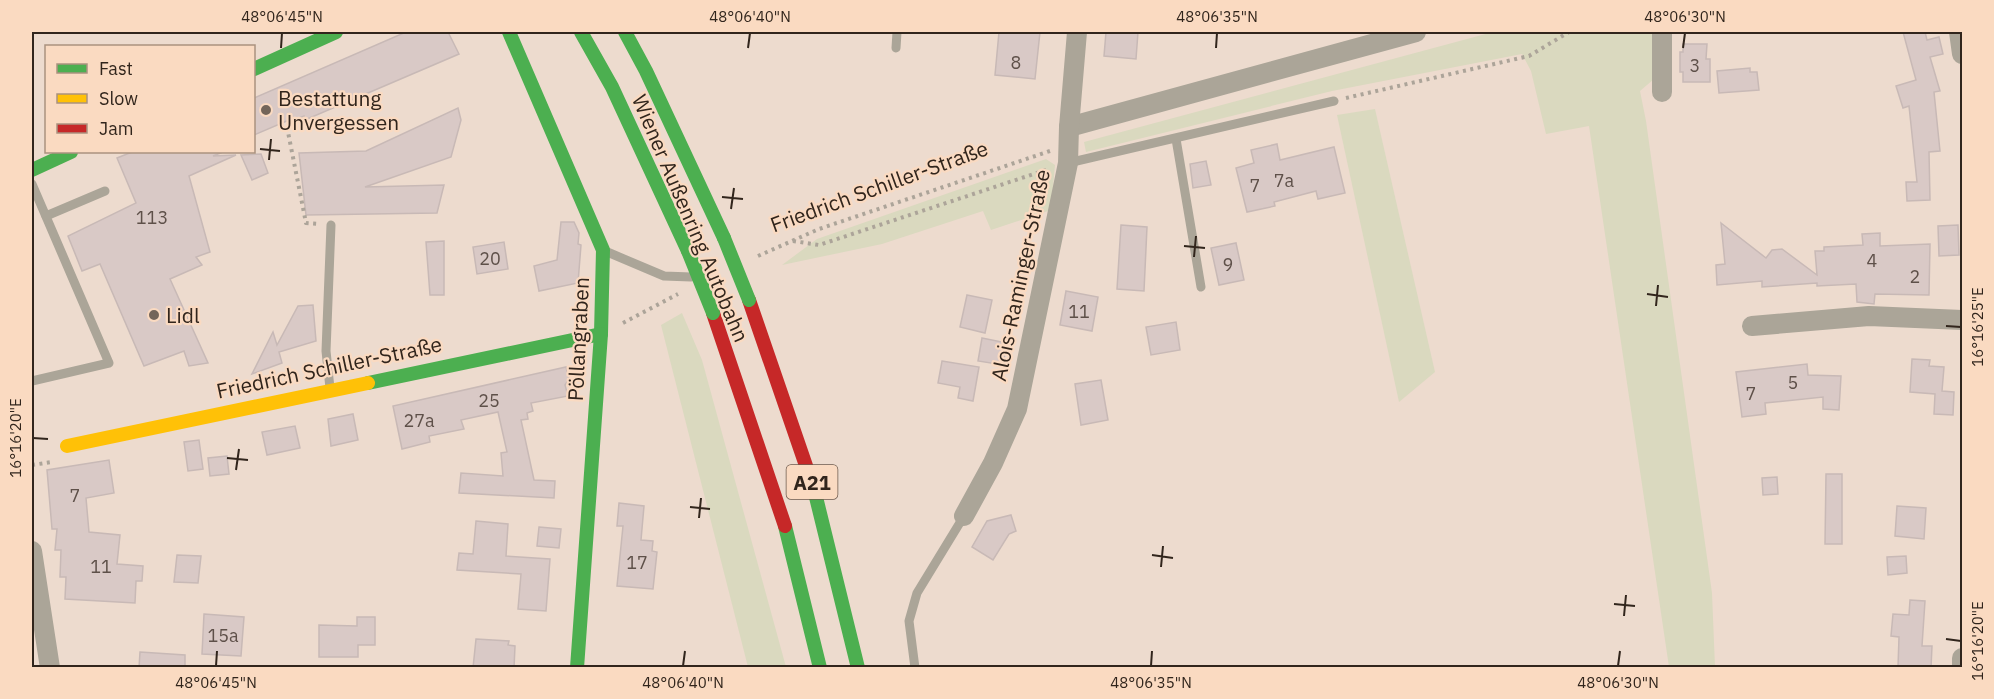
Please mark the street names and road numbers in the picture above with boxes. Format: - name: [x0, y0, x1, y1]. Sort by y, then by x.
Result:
- street label: Wiener Außenring Autobahn: [626, 90, 756, 346]
- street label: Friedrich Schiller-Straße: [766, 134, 992, 238]
- street label: Alois-Raminger-Straße: [984, 167, 1056, 383]
- street label: Pöllangraben: [561, 276, 595, 402]
- street label: Friedrich Schiller-Straße: [214, 329, 444, 405]
- road number: A21: [786, 465, 838, 499]

